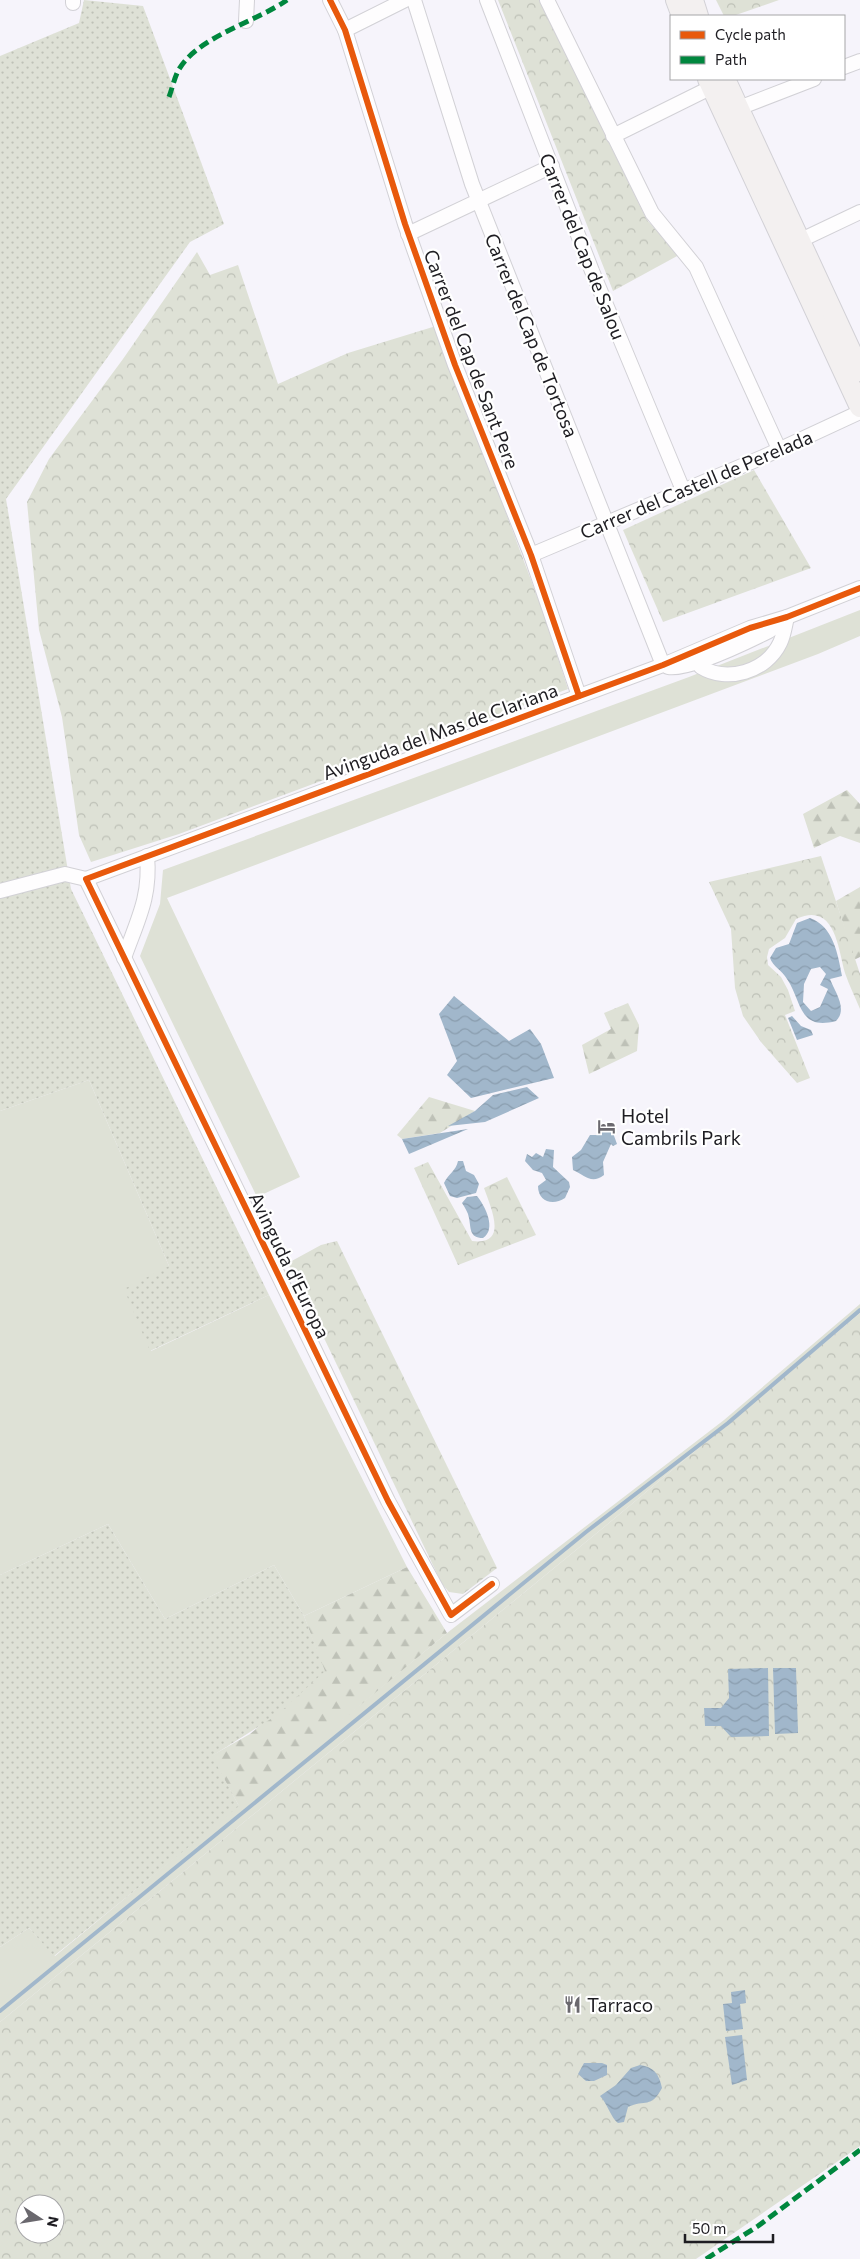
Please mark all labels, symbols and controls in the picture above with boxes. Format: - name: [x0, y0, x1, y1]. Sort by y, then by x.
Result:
- legend: [670, 15, 845, 80]
- text: Cycle path: [715, 25, 786, 43]
- text: Path: [715, 50, 747, 68]
- street label: Carrer del Cap de Salou: [535, 150, 631, 342]
- street label: Carrer del Cap de Tortosa: [480, 230, 584, 440]
- street label: Carrer del Cap de Sant Pere: [419, 246, 525, 472]
- street label: Carrer del Castell de Perelada: [576, 425, 816, 543]
- street label: Avinguda del Mas de Clariana: [319, 678, 561, 784]
- place label: Hotel Cambrils Park: [621, 1104, 741, 1149]
- hotel icon: Hotel Cambrils Park: [597, 1116, 617, 1136]
- street label: Avinguda d'Europa: [245, 1188, 335, 1342]
- place label: Tarraco: [587, 1993, 653, 2016]
- restaurant icon: Tarraco: [563, 1994, 583, 2014]
- north arrow: [15, 2194, 65, 2244]
- scale bar: [685, 2212, 772, 2244]
- text: N: [44, 2215, 63, 2229]
- text: 50 m: [692, 2219, 726, 2237]

